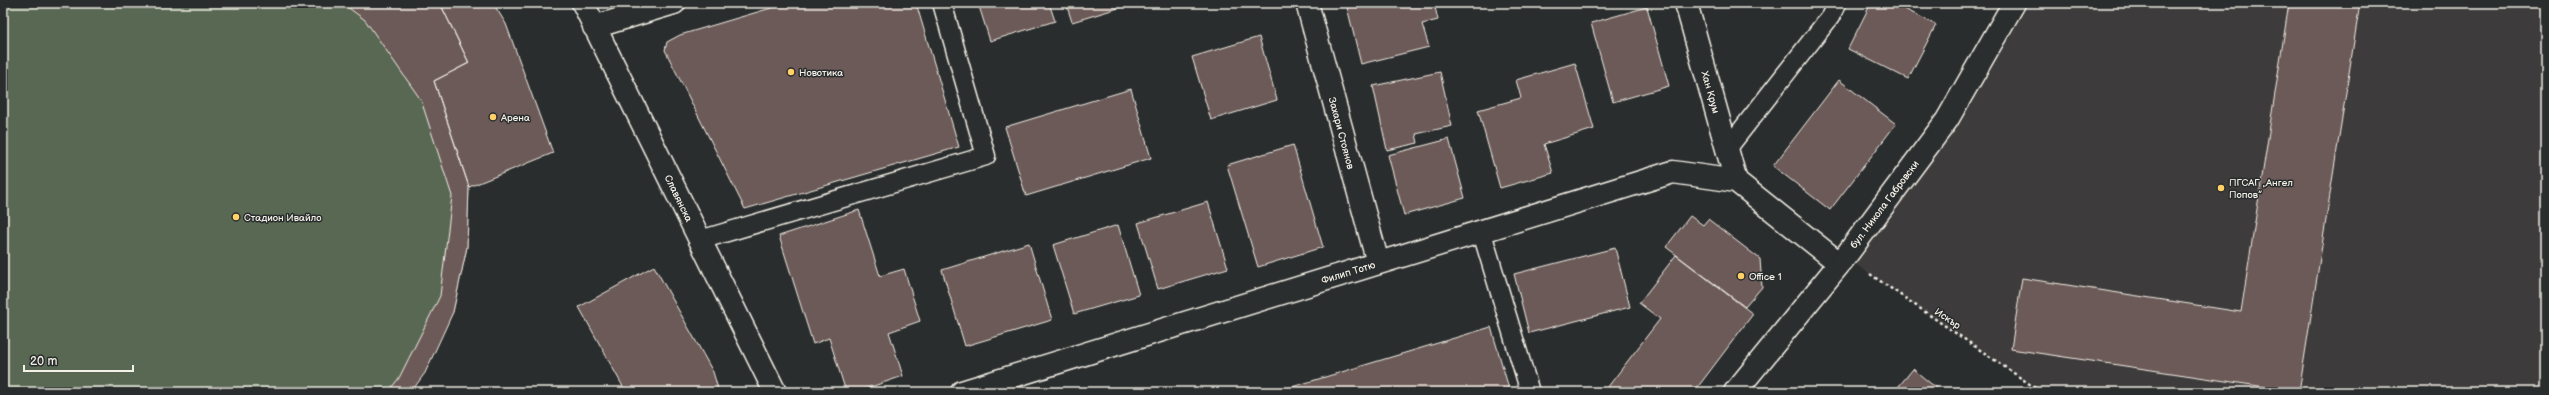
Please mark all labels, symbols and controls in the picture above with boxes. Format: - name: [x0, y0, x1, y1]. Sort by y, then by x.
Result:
- marker: Новотика: [786, 67, 796, 77]
- place label: Новотика: [799, 67, 843, 79]
- street label: Хан Крум: [1698, 70, 1722, 115]
- street label: Захари Стоянов: [1326, 96, 1357, 171]
- marker: Арена: [488, 112, 498, 122]
- place label: Арена: [500, 112, 530, 124]
- street label: бул. Никола Габровски: [1848, 158, 1922, 251]
- street label: Славянска: [662, 173, 695, 224]
- place label: ПГСАГ „Ангел Попов”: [2229, 177, 2293, 201]
- marker: ПГСАГ „Ангел Попов”: [2216, 183, 2226, 193]
- marker: Стадион Ивайло: [231, 212, 241, 222]
- place label: Стадион Ивайло: [244, 212, 322, 224]
- street label: Филип Тотю: [1320, 259, 1377, 287]
- marker: Office 1: [1736, 271, 1746, 281]
- place label: Office 1: [1749, 271, 1782, 283]
- street label: Искър: [1932, 306, 1963, 332]
- scale bar: [24, 347, 133, 373]
- text: 20 m: [30, 354, 57, 369]

